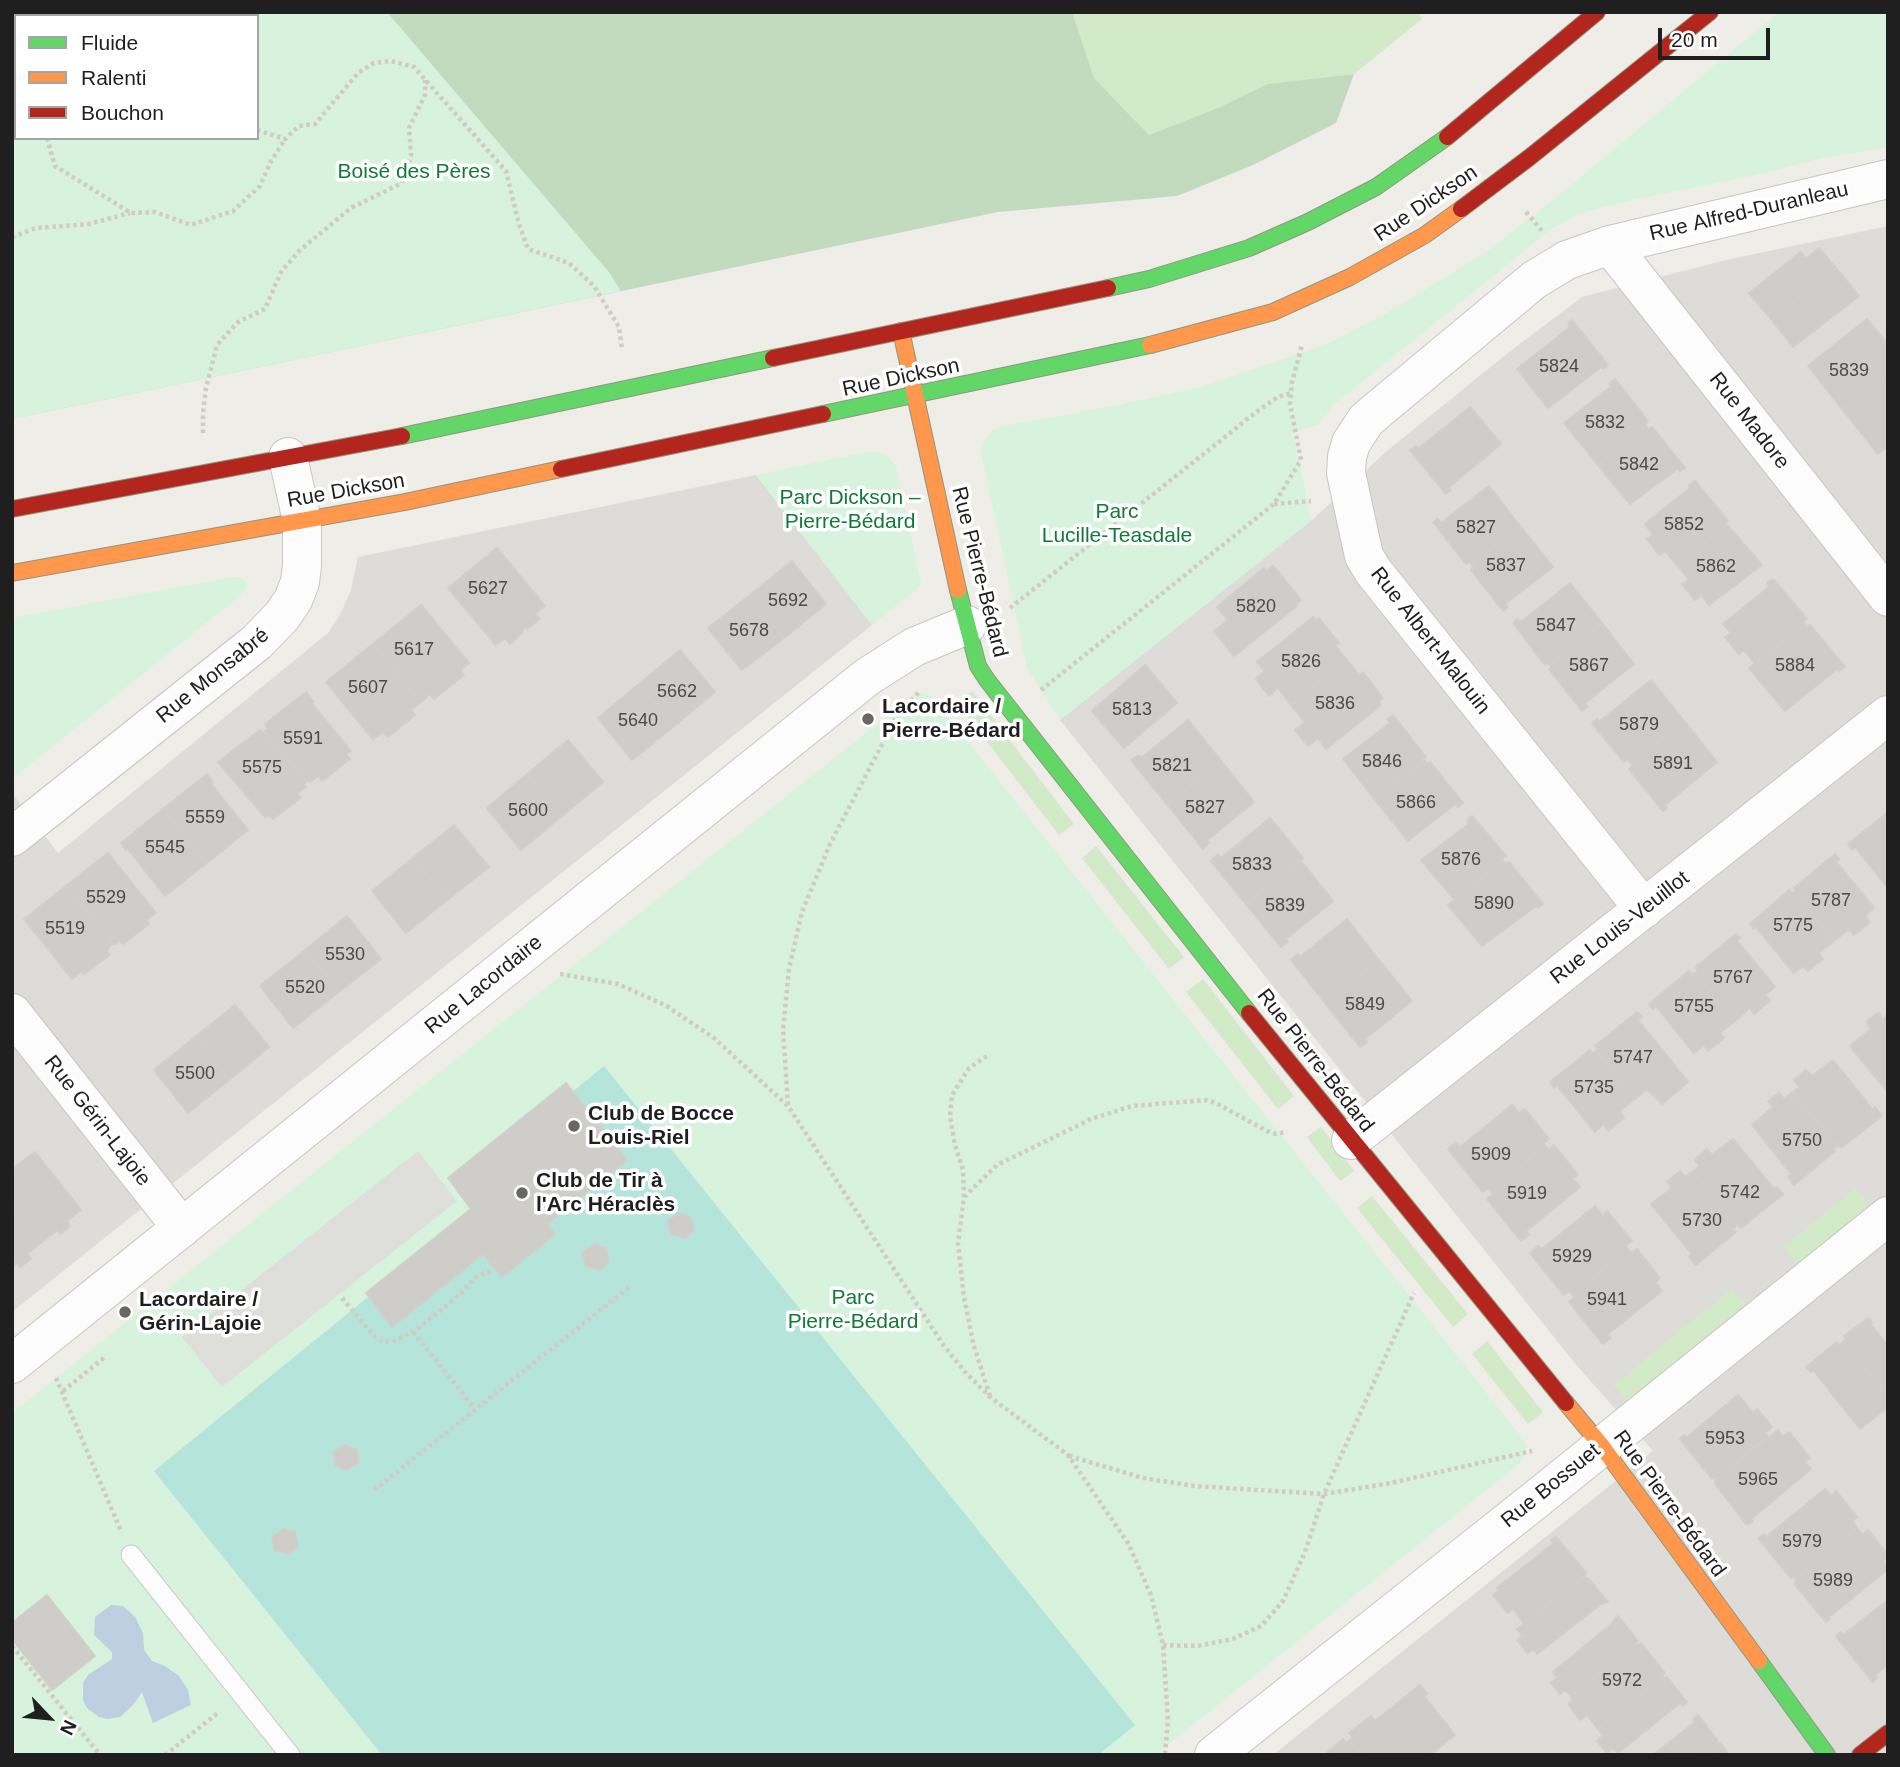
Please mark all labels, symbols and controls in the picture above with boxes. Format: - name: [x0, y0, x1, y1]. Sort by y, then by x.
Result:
- legend: [14, 14, 259, 140]
- scale bar: [1662, 14, 1774, 58]
- text: 20 m: [1671, 28, 1718, 51]
- text: Fluide: [81, 31, 138, 54]
- text: Ralenti: [81, 66, 146, 89]
- text: Bouchon: [81, 101, 164, 124]
- park label: Boisé des Pères: [338, 159, 490, 185]
- street label: Rue Dickson: [1370, 160, 1482, 248]
- street label: Rue Alfred-Duranleau: [1647, 177, 1851, 247]
- street label: Rue Dickson: [840, 353, 962, 403]
- house number: 5824: [1539, 356, 1579, 378]
- house number: 5839: [1829, 360, 1869, 382]
- street label: Rue Madore: [1703, 368, 1795, 474]
- house number: 5832: [1585, 412, 1625, 434]
- house number: 5842: [1619, 454, 1659, 476]
- street label: Rue Dickson: [285, 468, 407, 514]
- street label: Rue Pierre-Bédard: [946, 484, 1012, 660]
- park label: Parc Dickson – Pierre-Bédard: [779, 485, 921, 535]
- park label: Parc Lucille-Teasdale: [1042, 499, 1192, 549]
- house number: 5852: [1664, 514, 1704, 536]
- house number: 5827: [1456, 517, 1496, 539]
- house number: 5837: [1486, 555, 1526, 577]
- house number: 5862: [1696, 556, 1736, 578]
- street label: Rue Albert-Malouin: [1365, 562, 1495, 720]
- house number: 5627: [468, 578, 508, 600]
- house number: 5692: [768, 590, 808, 612]
- house number: 5820: [1236, 596, 1276, 618]
- house number: 5847: [1536, 615, 1576, 637]
- house number: 5678: [729, 620, 769, 642]
- street label: Rue Monsabré: [152, 623, 274, 729]
- house number: 5617: [394, 639, 434, 661]
- house number: 5826: [1281, 651, 1321, 673]
- house number: 5867: [1569, 655, 1609, 677]
- house number: 5884: [1775, 655, 1815, 677]
- house number: 5607: [348, 677, 388, 699]
- house number: 5662: [657, 681, 697, 703]
- house number: 5836: [1315, 693, 1355, 715]
- place label: Lacordaire / Pierre-Bédard: [882, 694, 1021, 744]
- house number: 5813: [1112, 699, 1152, 721]
- house number: 5640: [618, 710, 658, 732]
- marker: Lacordaire / Pierre-Bédard: [860, 711, 876, 727]
- house number: 5879: [1619, 714, 1659, 736]
- house number: 5591: [283, 728, 323, 750]
- house number: 5846: [1362, 751, 1402, 773]
- house number: 5891: [1653, 753, 1693, 775]
- house number: 5821: [1152, 755, 1192, 777]
- house number: 5575: [242, 757, 282, 779]
- house number: 5866: [1396, 792, 1436, 814]
- house number: 5827: [1185, 797, 1225, 819]
- house number: 5600: [508, 800, 548, 822]
- house number: 5559: [185, 807, 225, 829]
- house number: 5545: [145, 837, 185, 859]
- house number: 5876: [1441, 849, 1481, 871]
- house number: 5833: [1232, 854, 1272, 876]
- street label: Rue Louis-Veuillot: [1546, 866, 1694, 990]
- house number: 5529: [86, 887, 126, 909]
- house number: 5787: [1811, 890, 1851, 912]
- house number: 5890: [1474, 893, 1514, 915]
- house number: 5839: [1265, 895, 1305, 917]
- house number: 5775: [1773, 915, 1813, 937]
- house number: 5519: [45, 918, 85, 940]
- street label: Rue Lacordaire: [420, 930, 548, 1040]
- house number: 5530: [325, 944, 365, 966]
- house number: 5767: [1713, 967, 1753, 989]
- house number: 5520: [285, 977, 325, 999]
- street label: Rue Pierre-Bédard: [1251, 984, 1379, 1138]
- house number: 5849: [1345, 994, 1385, 1016]
- house number: 5755: [1674, 996, 1714, 1018]
- house number: 5747: [1613, 1047, 1653, 1069]
- street label: Rue Gérin-Lajoie: [38, 1051, 156, 1191]
- house number: 5500: [175, 1063, 215, 1085]
- house number: 5735: [1574, 1077, 1614, 1099]
- place label: Club de Bocce Louis-Riel: [588, 1101, 734, 1151]
- marker: Club de Bocce Louis-Riel: [566, 1118, 582, 1134]
- house number: 5750: [1782, 1130, 1822, 1152]
- house number: 5909: [1471, 1144, 1511, 1166]
- place label: Club de Tir à l'Arc Héraclès: [536, 1168, 675, 1218]
- house number: 5742: [1720, 1182, 1760, 1204]
- house number: 5919: [1507, 1183, 1547, 1205]
- marker: Club de Tir à l'Arc Héraclès: [514, 1185, 530, 1201]
- house number: 5730: [1682, 1210, 1722, 1232]
- house number: 5929: [1552, 1246, 1592, 1268]
- park label: Parc Pierre-Bédard: [788, 1285, 918, 1335]
- place label: Lacordaire / Gérin-Lajoie: [139, 1287, 262, 1337]
- house number: 5941: [1587, 1289, 1627, 1311]
- marker: Lacordaire / Gérin-Lajoie: [117, 1304, 133, 1320]
- street label: Rue Pierre-Bédard: [1607, 1426, 1731, 1582]
- house number: 5953: [1705, 1428, 1745, 1450]
- street label: Rue Bossuet: [1496, 1438, 1606, 1534]
- house number: 5965: [1738, 1469, 1778, 1491]
- house number: 5979: [1782, 1531, 1822, 1553]
- house number: 5989: [1813, 1570, 1853, 1592]
- house number: 5972: [1602, 1670, 1642, 1692]
- north arrow: [14, 1683, 84, 1753]
- text: N: [56, 1717, 81, 1738]

